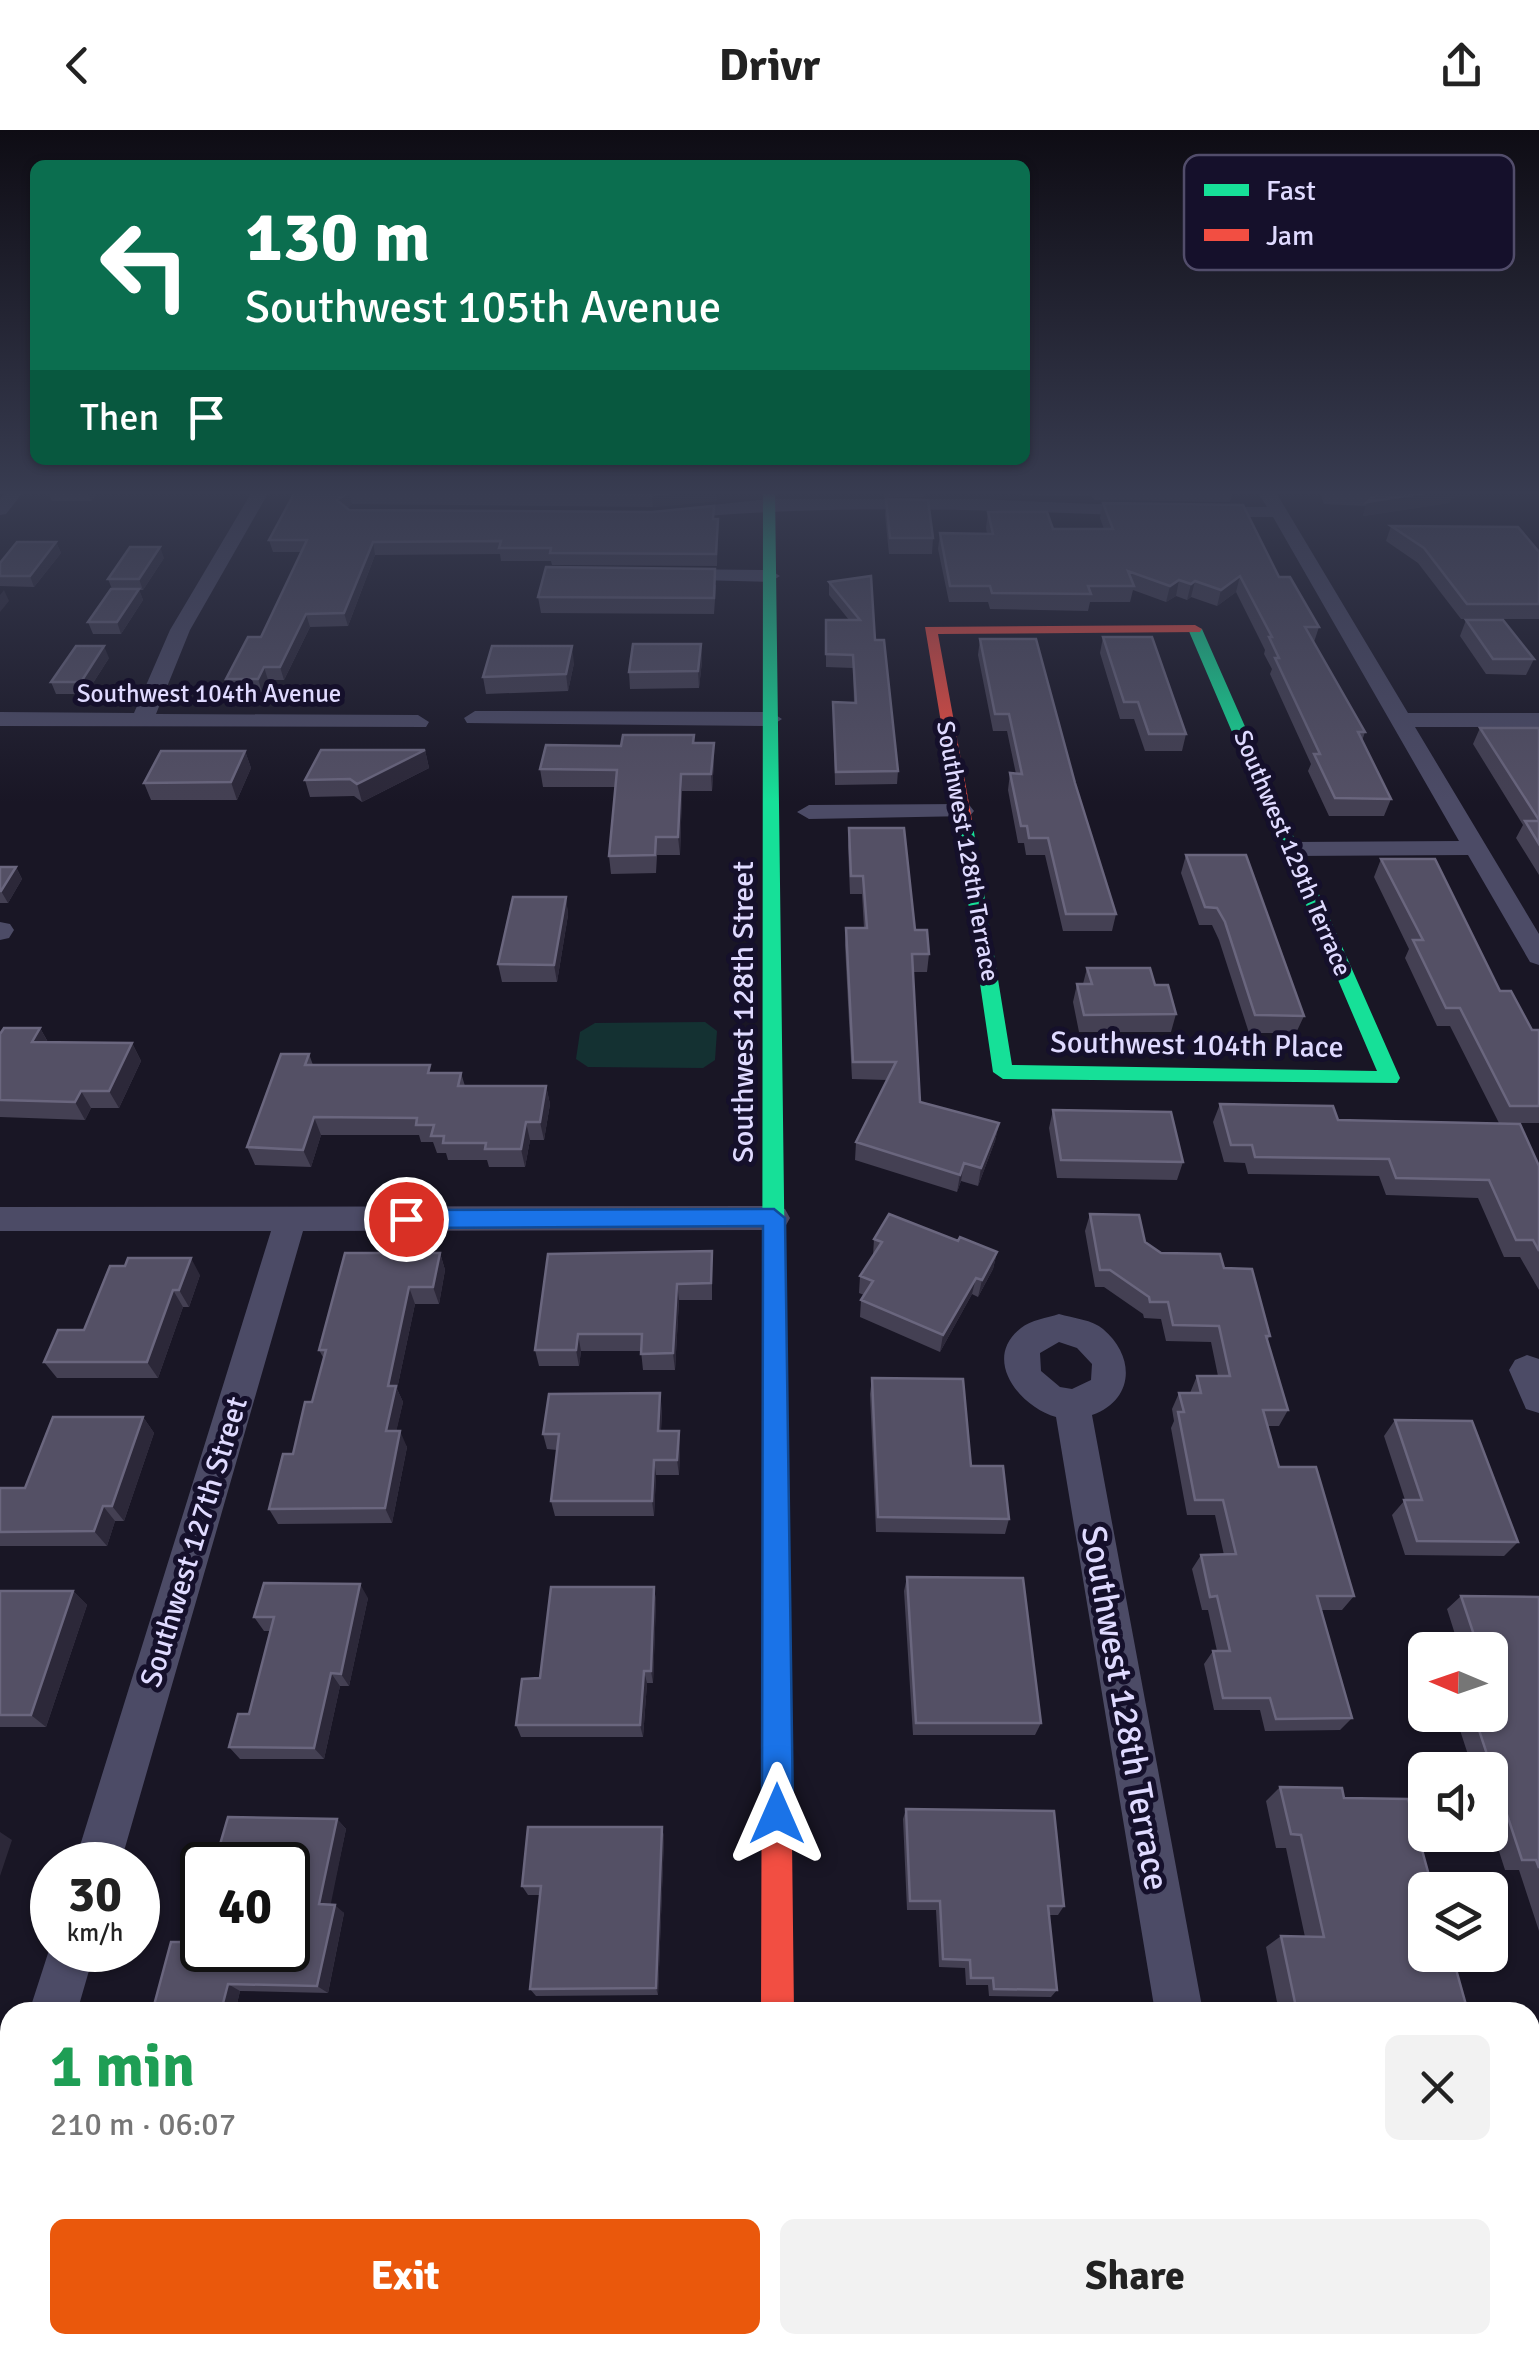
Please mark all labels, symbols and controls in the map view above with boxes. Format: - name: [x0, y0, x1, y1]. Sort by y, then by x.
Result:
- icon: back: [50, 38, 105, 93]
- text: Drivr: [719, 38, 820, 93]
- icon: share: [1434, 38, 1489, 93]
- legend: [1184, 155, 1514, 270]
- text: Fast: [1266, 174, 1316, 208]
- text: 130 m: [245, 194, 430, 280]
- icon: left: [80, 200, 210, 330]
- text: Jam: [1266, 219, 1314, 253]
- text: Southwest 105th Avenue: [245, 280, 721, 335]
- icon: arrive: [179, 390, 234, 445]
- text: Then: [80, 394, 159, 441]
- street label: Southwest 104th Avenue: [77, 678, 341, 709]
- street label: Southwest 128th Terrace: [930, 718, 1006, 984]
- street label: Southwest 129th Terrace: [1227, 725, 1359, 981]
- street label: Southwest 128th Street: [725, 861, 762, 1163]
- street label: Southwest 104th Place: [1050, 1024, 1344, 1066]
- pin: [364, 1177, 449, 1262]
- icon: arrive: [379, 1192, 434, 1247]
- street label: Southwest 127th Street: [132, 1392, 256, 1692]
- street label: Southwest 128th Terrace: [1072, 1522, 1178, 1894]
- north arrow: [1408, 1632, 1508, 1732]
- map controls: [1408, 1632, 1508, 1972]
- button: sound: [1408, 1752, 1508, 1852]
- position arrow: [725, 1762, 829, 1866]
- speed limit sign: 40: [180, 1842, 310, 1972]
- text: 30: [68, 1864, 122, 1926]
- button: layers: [1408, 1872, 1508, 1972]
- text: km/h: [67, 1917, 123, 1948]
- text: 1 min: [50, 2030, 195, 2104]
- button: close: [1385, 2035, 1490, 2140]
- text: 210 m · 06:07: [50, 2105, 236, 2144]
- button: Exit: [50, 2219, 760, 2334]
- button: Share: [780, 2219, 1490, 2334]

